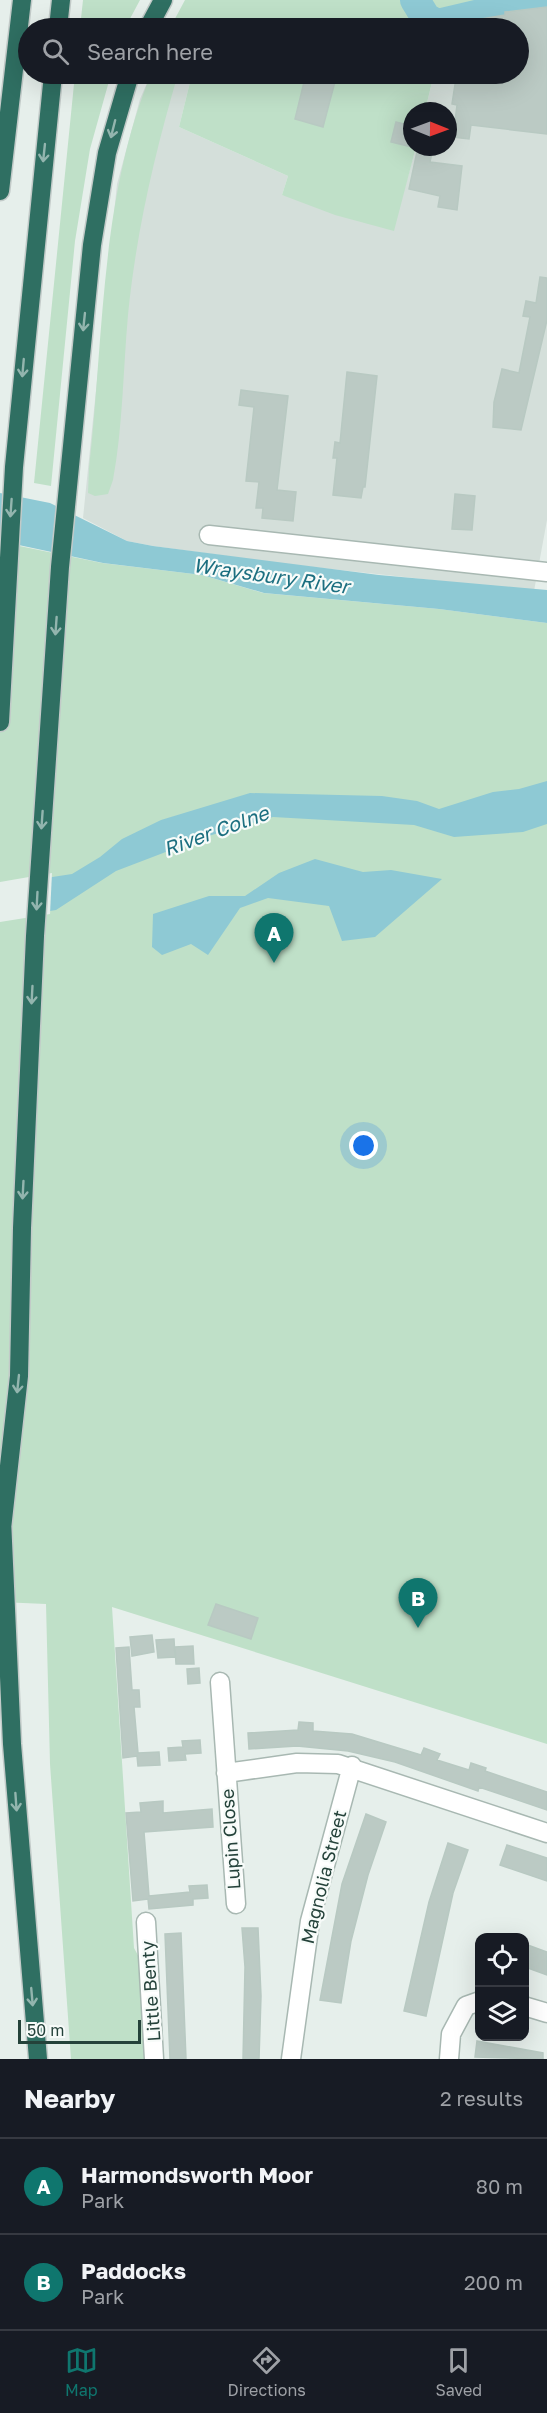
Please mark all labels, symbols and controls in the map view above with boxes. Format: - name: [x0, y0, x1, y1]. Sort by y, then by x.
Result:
- search box: [18, 18, 529, 84]
- icon: search: [39, 35, 72, 68]
- text: Search here: [87, 38, 213, 65]
- north arrow: [403, 102, 457, 156]
- one-way arrow: [106, 120, 118, 139]
- one-way arrow: [38, 142, 49, 162]
- one-way arrow: [78, 312, 89, 332]
- one-way arrow: [17, 357, 28, 377]
- one-way arrow: [6, 498, 17, 518]
- water label: Wraysbury River: [191, 552, 354, 599]
- one-way arrow: [50, 615, 61, 635]
- water label: River Colne: [160, 799, 273, 860]
- one-way arrow: [37, 810, 48, 830]
- one-way arrow: [32, 891, 43, 911]
- pin: A: [254, 914, 294, 963]
- one-way arrow: [27, 984, 38, 1004]
- your location: [349, 1131, 378, 1160]
- one-way arrow: [18, 1179, 29, 1199]
- one-way arrow: [12, 1374, 23, 1394]
- pin: B: [398, 1578, 438, 1628]
- street label: Lupin Close: [216, 1788, 244, 1890]
- one-way arrow: [11, 1792, 22, 1812]
- street label: Magnolia Street: [296, 1808, 350, 1946]
- map controls: [475, 1933, 529, 2041]
- button: locate: [475, 1933, 529, 1987]
- street label: Little Benty: [136, 1940, 164, 2042]
- one-way arrow: [27, 1986, 38, 2006]
- button: layers: [475, 1987, 529, 2041]
- scale bar: [18, 2017, 141, 2044]
- text: 50 m: [27, 2020, 64, 2040]
- text: Nearby: [24, 2083, 115, 2114]
- text: 2 results: [440, 2086, 523, 2110]
- text: Harmondsworth Moor: [81, 2161, 313, 2188]
- text: A: [36, 2174, 51, 2198]
- text: 80 m: [476, 2174, 523, 2198]
- text: Park: [81, 2188, 124, 2212]
- text: Paddocks: [81, 2257, 186, 2284]
- text: B: [36, 2270, 51, 2294]
- text: 200 m: [464, 2270, 523, 2294]
- text: Park: [81, 2284, 124, 2308]
- tab: Map: [65, 2344, 98, 2400]
- tab: Directions: [228, 2344, 306, 2400]
- tab: Saved: [435, 2344, 482, 2400]

